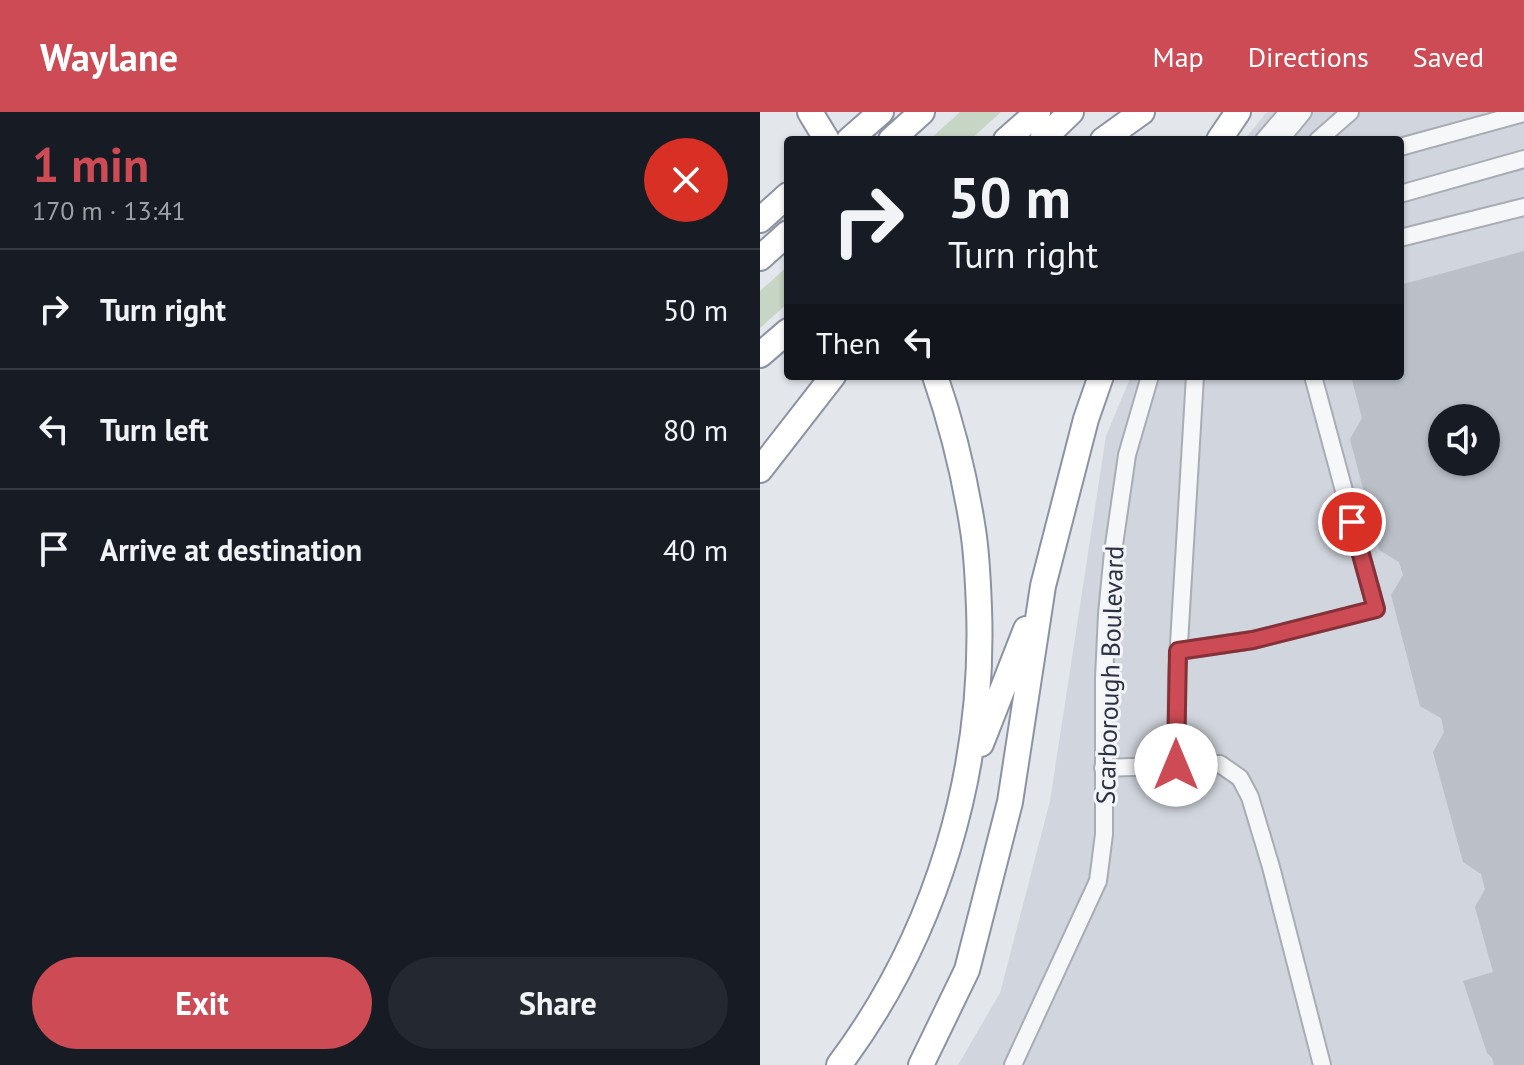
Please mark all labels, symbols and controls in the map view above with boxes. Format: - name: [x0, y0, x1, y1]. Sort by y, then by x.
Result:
- text: Waylane: [40, 32, 178, 81]
- text: Map: [1153, 38, 1204, 75]
- text: Directions: [1248, 38, 1369, 75]
- text: Saved: [1413, 38, 1484, 75]
- text: 1 min: [32, 133, 149, 195]
- button: close: [644, 138, 728, 222]
- text: 50 m: [948, 161, 1071, 233]
- icon: right: [816, 168, 920, 272]
- text: 170 m · 13:41: [32, 194, 186, 227]
- text: Turn right: [948, 231, 1098, 278]
- icon: right: [32, 287, 76, 331]
- text: Turn right: [100, 290, 226, 329]
- text: 50 m: [663, 290, 728, 329]
- icon: left: [897, 320, 941, 364]
- text: Then: [816, 323, 881, 362]
- map controls: [1428, 404, 1500, 476]
- button: sound: [1428, 404, 1500, 476]
- icon: left: [32, 407, 76, 451]
- text: Turn left: [100, 410, 208, 449]
- text: 80 m: [663, 410, 728, 449]
- pin: [1318, 488, 1386, 556]
- icon: arrive: [1330, 500, 1374, 544]
- icon: arrive: [32, 527, 76, 571]
- text: Arrive at destination: [100, 530, 362, 569]
- text: 40 m: [663, 530, 728, 569]
- street label: Scarborough Boulevard: [1088, 545, 1131, 805]
- position arrow: [1134, 723, 1218, 807]
- button: Exit: [32, 957, 372, 1049]
- button: Share: [388, 957, 728, 1049]

